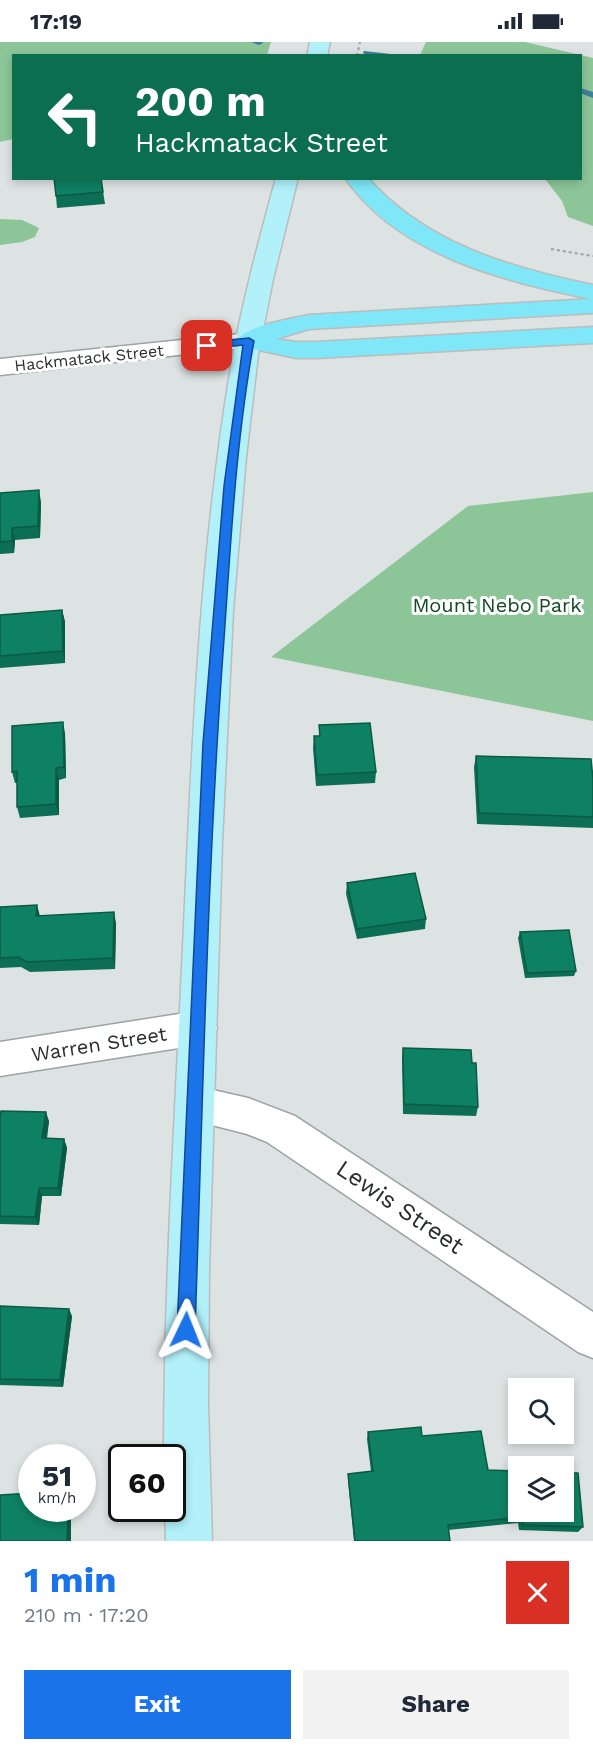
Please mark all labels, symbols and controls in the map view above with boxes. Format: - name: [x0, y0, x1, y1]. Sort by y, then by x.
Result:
- text: 17:19: [30, 9, 82, 34]
- text: 200 m: [135, 77, 266, 126]
- icon: left: [36, 78, 114, 156]
- text: Hackmatack Street: [135, 127, 388, 159]
- pin: [181, 320, 232, 371]
- icon: arrive: [190, 329, 223, 362]
- street label: Hackmatack Street: [14, 341, 165, 375]
- park label: Mount Nebo Park: [412, 593, 582, 617]
- street label: Warren Street: [30, 1021, 169, 1067]
- street label: Lewis Street: [331, 1154, 469, 1260]
- position arrow: [154, 1298, 218, 1362]
- map controls: [508, 1378, 574, 1522]
- button: search: [508, 1378, 574, 1444]
- speed limit sign: 60: [108, 1444, 186, 1522]
- button: layers: [508, 1456, 574, 1522]
- text: 51: [42, 1458, 72, 1493]
- text: km/h: [38, 1489, 76, 1507]
- text: 1 min: [24, 1559, 116, 1601]
- button: close: [506, 1561, 569, 1624]
- text: 210 m · 17:20: [24, 1603, 149, 1627]
- button: Exit: [24, 1670, 291, 1739]
- button: Share: [303, 1670, 569, 1739]

